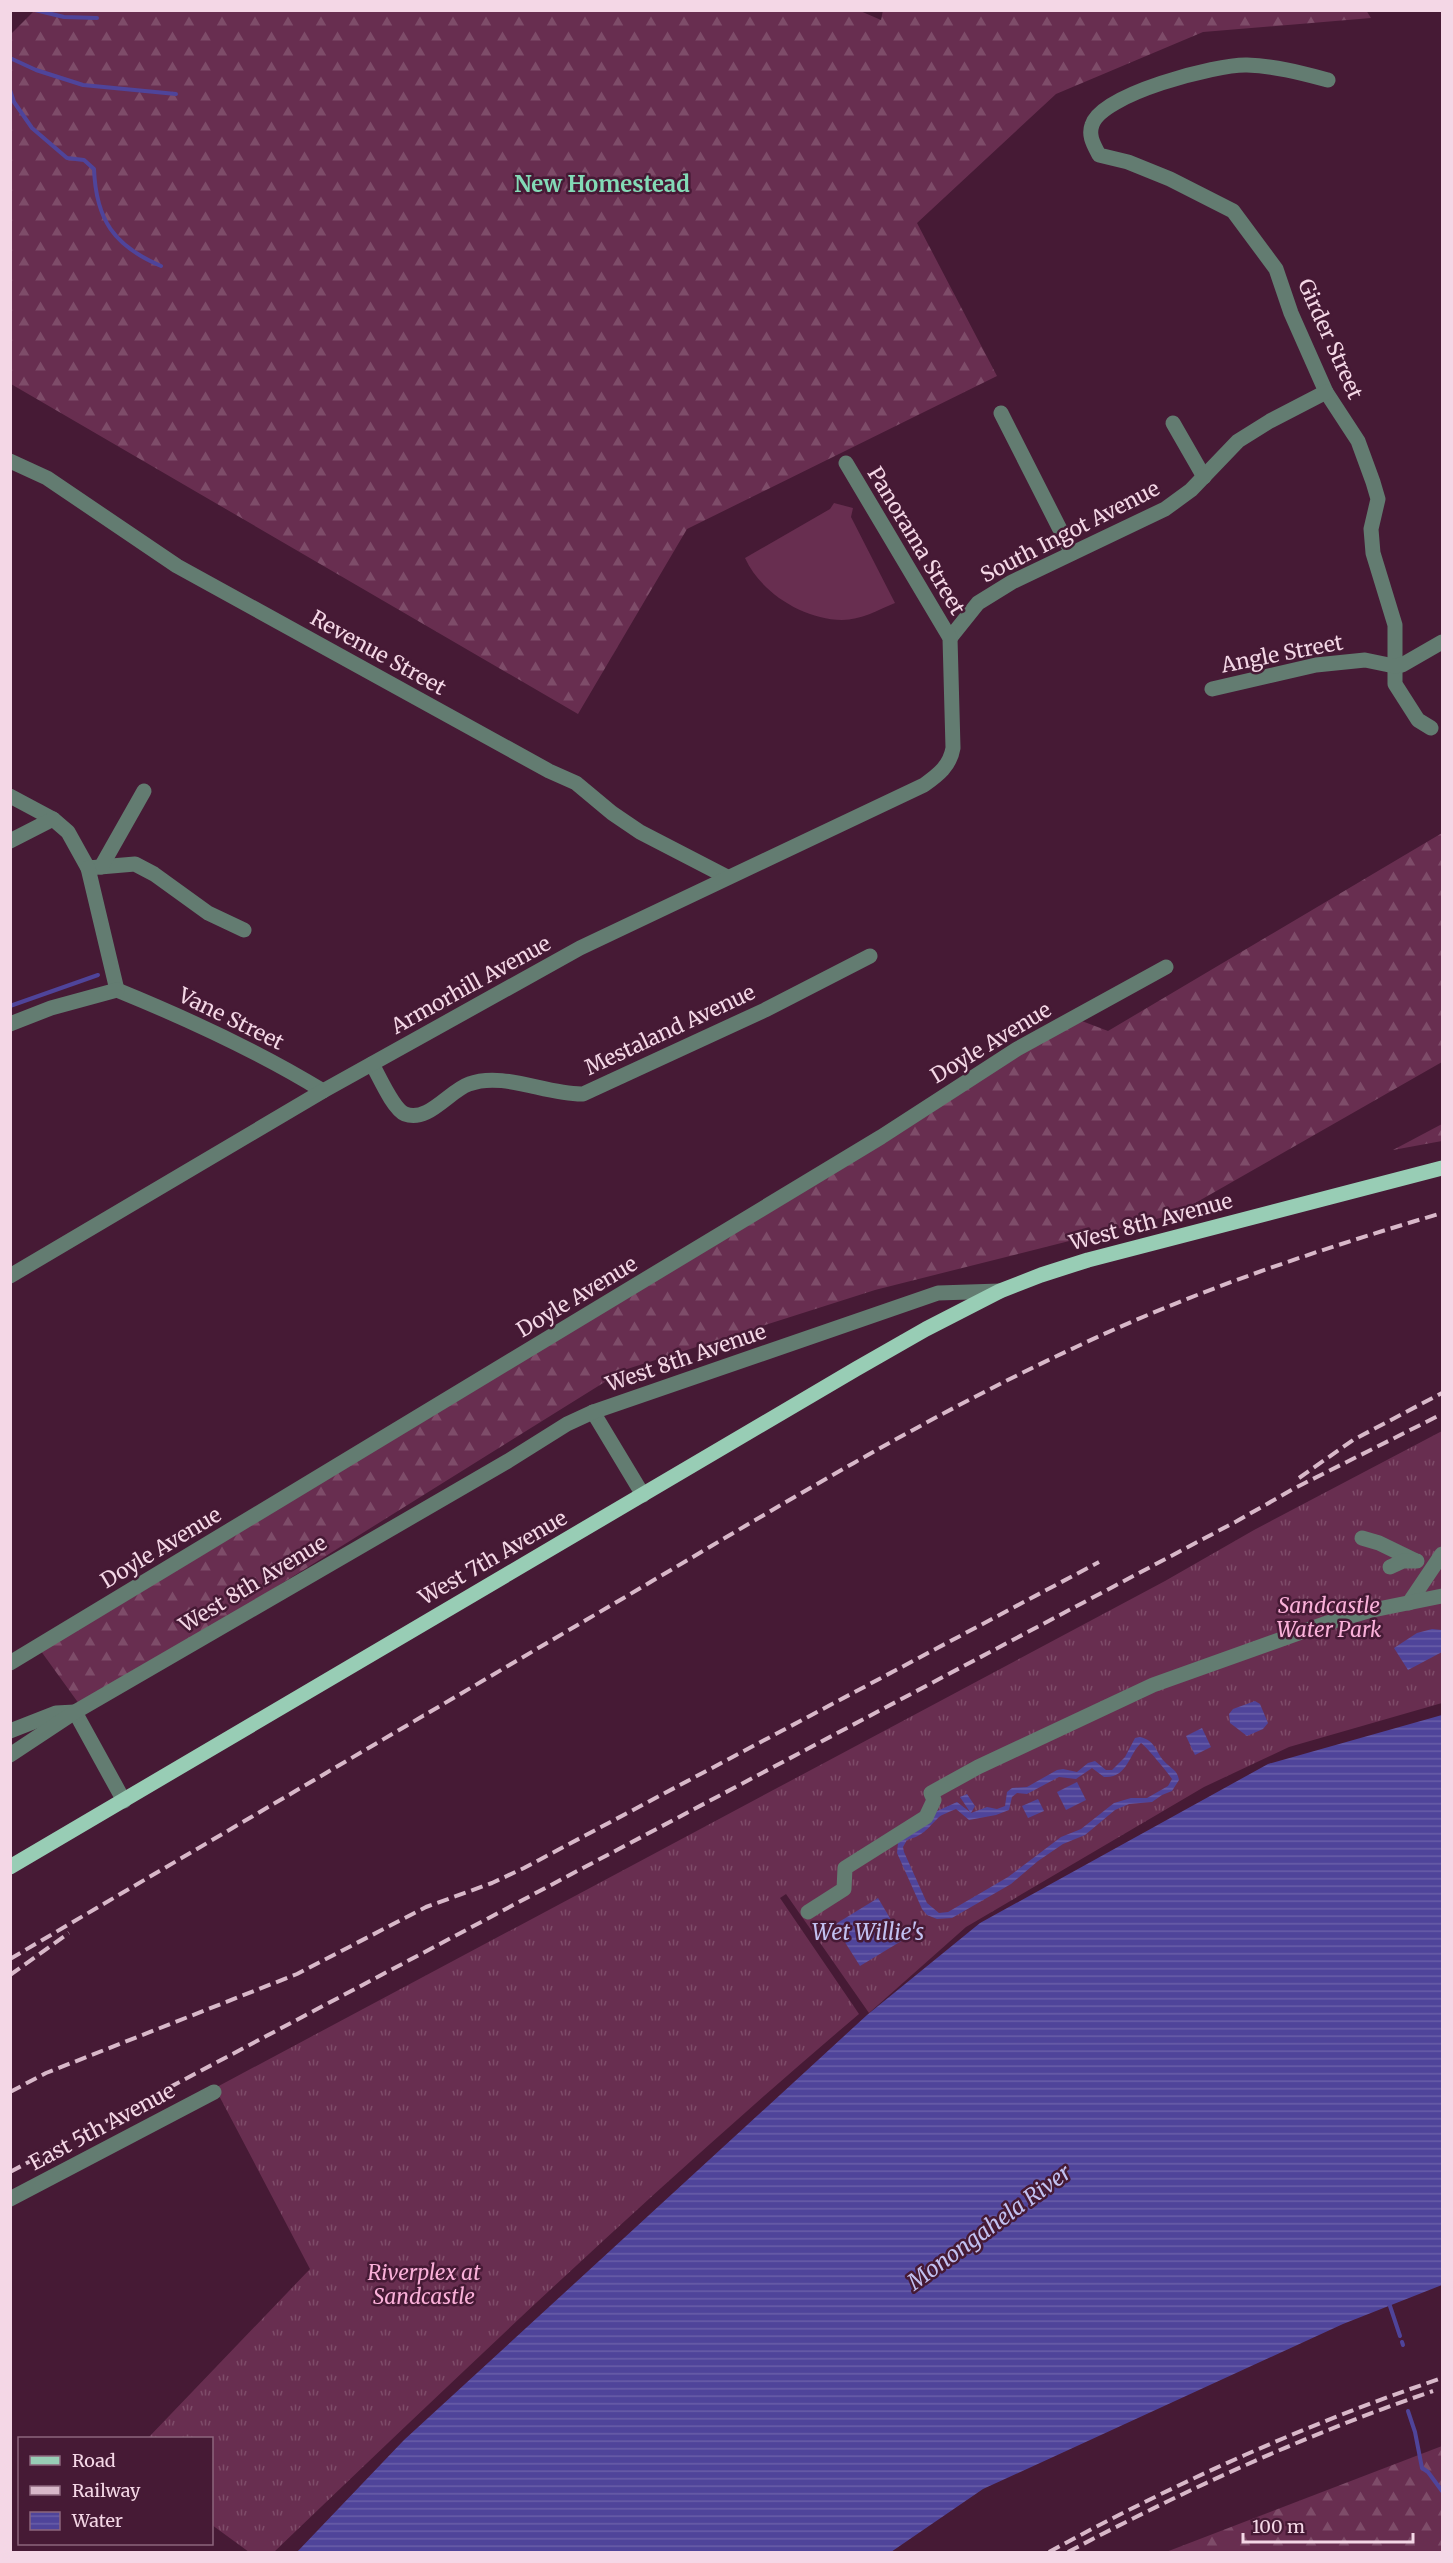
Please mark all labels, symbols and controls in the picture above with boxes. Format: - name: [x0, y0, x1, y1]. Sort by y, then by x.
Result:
- district label: New Homestead: [514, 170, 690, 198]
- street label: Girder Street: [1292, 274, 1369, 403]
- street label: Panorama Street: [862, 462, 971, 620]
- street label: South Ingot Avenue: [976, 475, 1164, 588]
- street label: Revenue Street: [306, 604, 451, 701]
- street label: Angle Street: [1218, 628, 1345, 679]
- street label: Armorhill Avenue: [385, 929, 555, 1040]
- street label: Mestaland Avenue: [580, 978, 759, 1081]
- street label: Vane Street: [173, 981, 288, 1056]
- street label: Doyle Avenue: [925, 996, 1056, 1089]
- street label: West 8th Avenue: [1065, 1187, 1235, 1257]
- street label: Doyle Avenue: [511, 1250, 642, 1343]
- street label: West 8th Avenue: [601, 1317, 770, 1398]
- street label: Doyle Avenue: [95, 1501, 226, 1594]
- street label: West 7th Avenue: [413, 1504, 572, 1611]
- street label: West 8th Avenue: [173, 1529, 332, 1639]
- park label: Sandcastle Water Park: [1276, 1592, 1382, 1643]
- water label: Wet Willie's: [812, 1918, 924, 1946]
- street label: East 5th Avenue: [24, 2077, 179, 2176]
- water label: Monongahela River: [901, 2158, 1077, 2296]
- park label: Riverplex at Sandcastle: [367, 2259, 481, 2310]
- legend: [18, 2437, 213, 2545]
- text: Road: [72, 2449, 116, 2472]
- text: Railway: [72, 2479, 141, 2502]
- scale bar: [1243, 2506, 1412, 2544]
- text: Water: [71, 2509, 123, 2532]
- text: 100 m: [1252, 2515, 1305, 2538]

